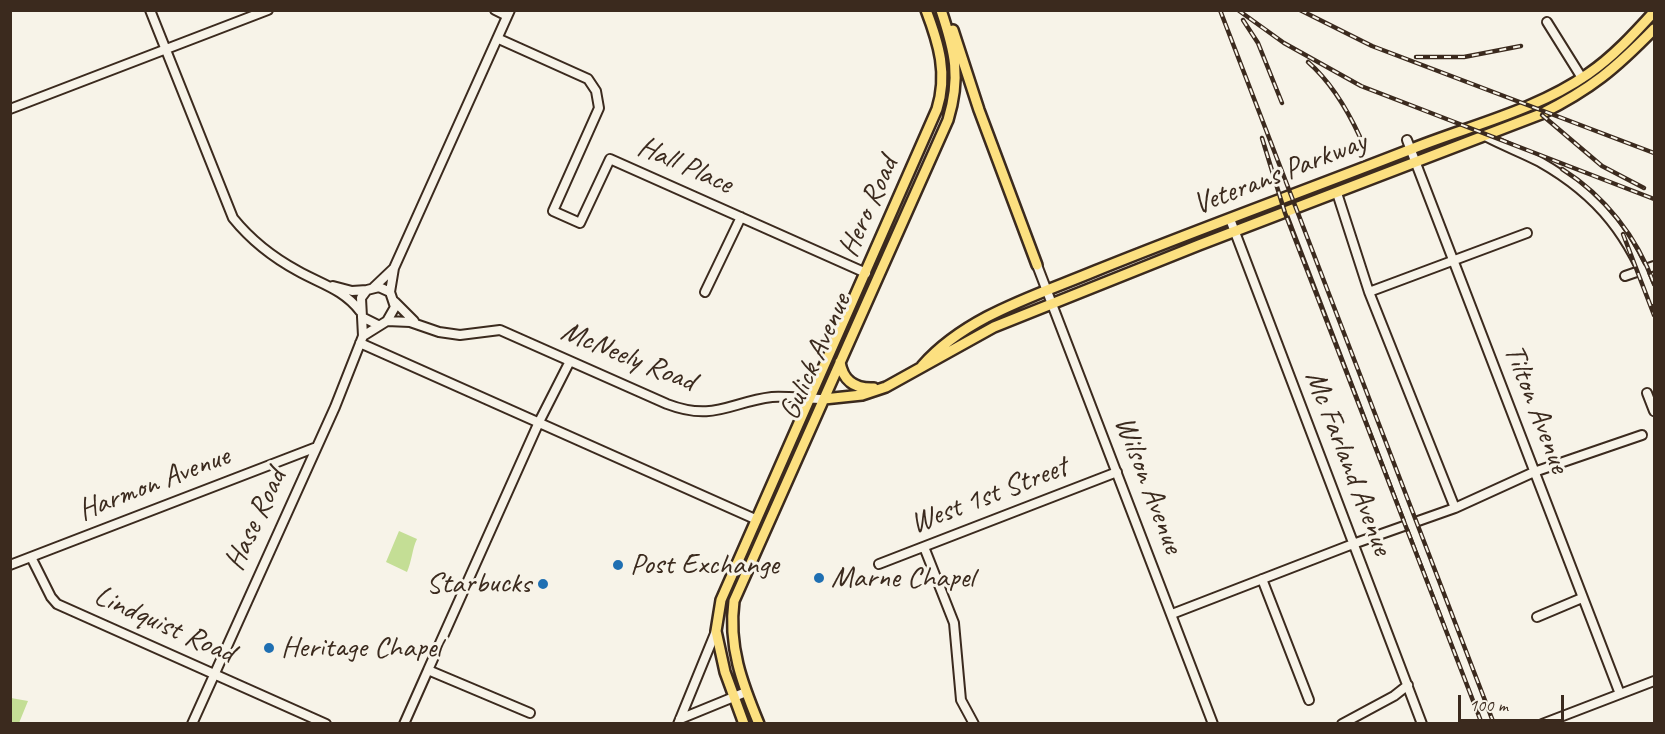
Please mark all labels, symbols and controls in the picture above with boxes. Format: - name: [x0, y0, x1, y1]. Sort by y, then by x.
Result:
- street label: Veterans Parkway: [1188, 124, 1372, 224]
- street label: Hall Place: [632, 129, 738, 203]
- street label: Hero Road: [831, 151, 907, 263]
- street label: Gulick Avenue: [772, 288, 860, 426]
- street label: McNeely Road: [556, 314, 700, 400]
- street label: Tilton Avenue: [1495, 340, 1577, 478]
- street label: Mc Farland Avenue: [1296, 366, 1400, 560]
- street label: Wilson Avenue: [1105, 411, 1191, 559]
- street label: Harmon Avenue: [73, 439, 235, 529]
- street label: West 1st Street: [905, 450, 1073, 542]
- street label: Hase Road: [217, 464, 295, 576]
- place label: Post Exchange: [630, 547, 779, 583]
- marker: Post Exchange: [611, 558, 625, 572]
- place label: Marne Chapel: [831, 560, 974, 596]
- place label: Starbucks: [426, 566, 531, 602]
- marker: Marne Chapel: [812, 571, 826, 585]
- marker: Starbucks: [536, 577, 550, 591]
- street label: Lindquist Road: [88, 578, 240, 672]
- place label: Heritage Chapel: [281, 630, 441, 666]
- marker: Heritage Chapel: [262, 641, 276, 655]
- scale bar: [1461, 683, 1568, 721]
- text: 100 m: [1469, 694, 1508, 716]

